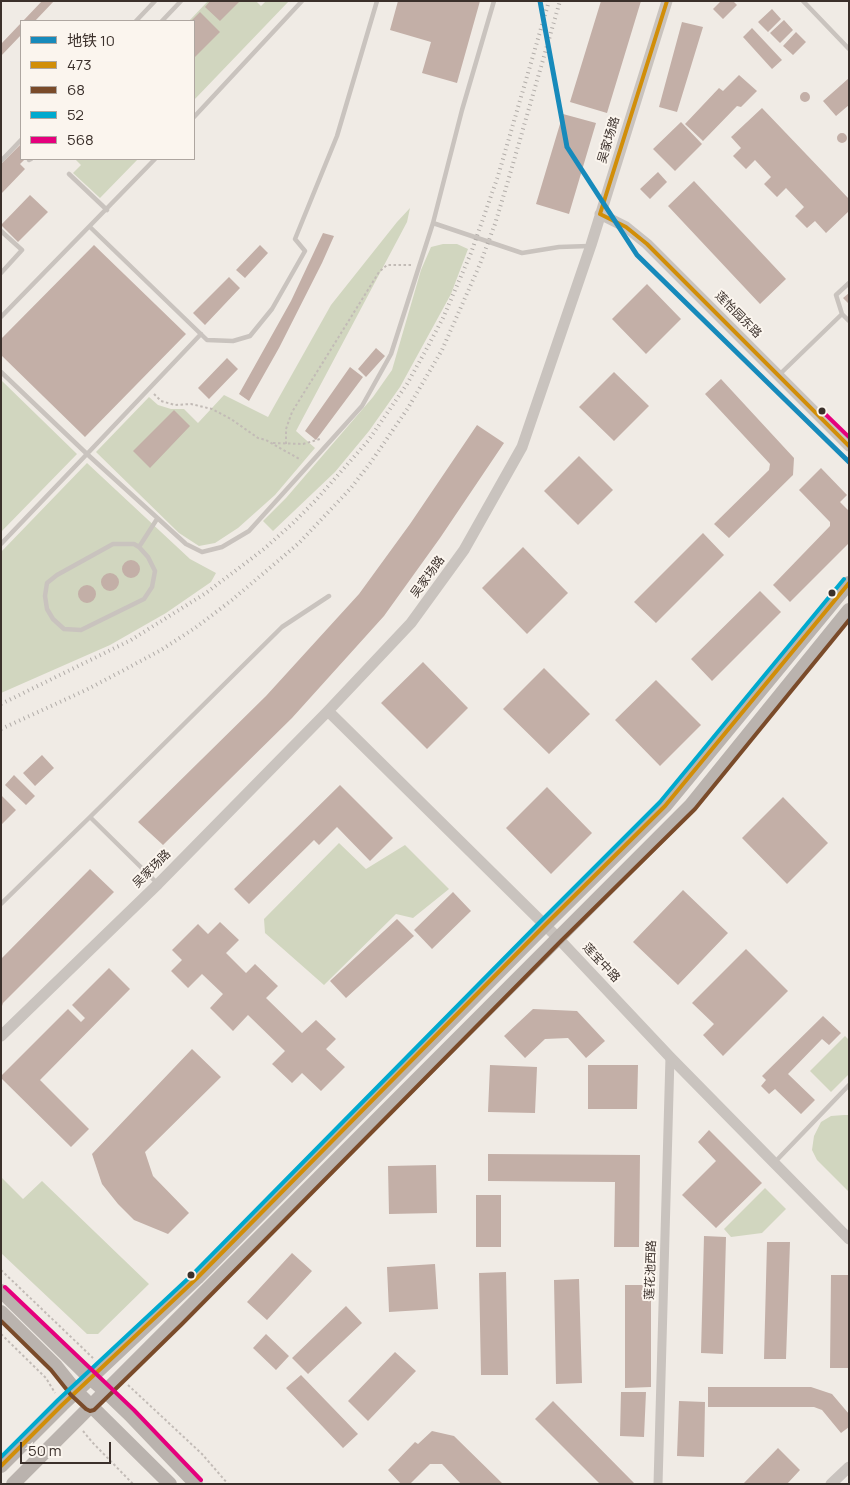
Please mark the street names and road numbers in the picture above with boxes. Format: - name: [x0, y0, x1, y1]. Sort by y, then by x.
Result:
- street label: 吴家场路: [595, 115, 623, 165]
- street label: 莲怡园东路: [712, 289, 764, 341]
- street label: 吴家场路: [408, 553, 448, 601]
- street label: 吴家场路: [130, 847, 174, 891]
- street label: 莲宝中路: [579, 941, 623, 985]
- street label: 莲花池西路: [643, 1240, 659, 1300]

